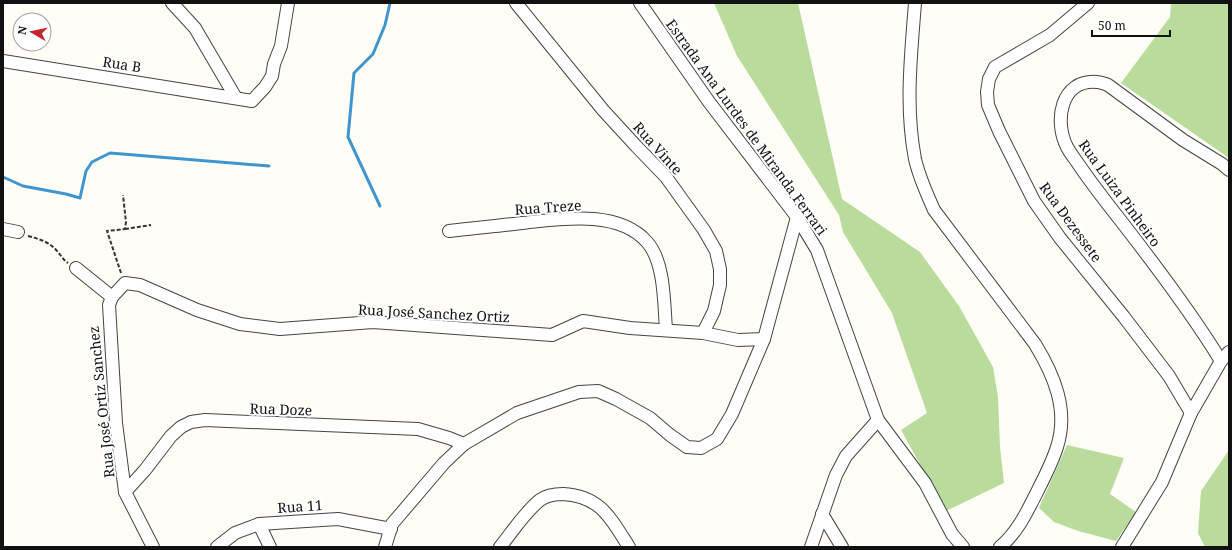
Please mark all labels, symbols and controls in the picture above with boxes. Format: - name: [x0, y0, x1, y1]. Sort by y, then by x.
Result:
- north arrow: [12, 12, 52, 52]
- scale bar: [1092, 12, 1170, 38]
- street label: Estrada Ana Lurdes de Miranda Ferrari: [662, 15, 832, 239]
- text: 50 m: [1098, 17, 1126, 34]
- text: N: [14, 25, 30, 36]
- street label: Rua B: [101, 52, 143, 76]
- street label: Rua Vinte: [629, 117, 687, 179]
- street label: Rua Luiza Pinheiro: [1075, 136, 1165, 250]
- street label: Rua Dezessete: [1036, 178, 1106, 266]
- street label: Rua Treze: [514, 195, 582, 219]
- street label: Rua José Sanchez Ortiz: [357, 300, 511, 326]
- street label: Rua José Ortiz Sanchez: [84, 325, 118, 479]
- street label: Rua Doze: [249, 398, 313, 420]
- street label: Rua 11: [277, 495, 323, 517]

